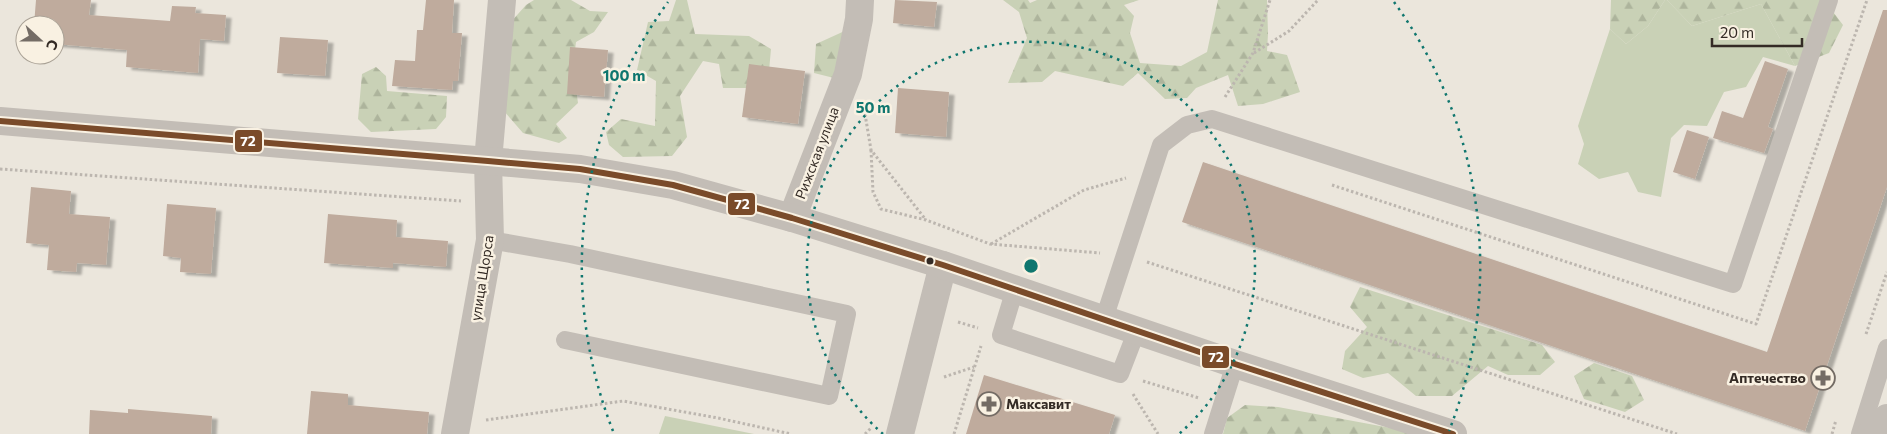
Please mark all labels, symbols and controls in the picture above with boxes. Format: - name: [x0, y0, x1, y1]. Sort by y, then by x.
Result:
- north arrow: [15, 15, 65, 65]
- scale bar: [1712, 15, 1802, 47]
- text: 20 m: [1720, 23, 1754, 41]
- text: С: [43, 37, 62, 52]
- text: 100 m: [603, 66, 645, 84]
- text: 50 m: [856, 98, 890, 116]
- street label: Рижская улица: [791, 104, 842, 201]
- line badge: 72: [234, 129, 263, 153]
- text: 72: [240, 132, 256, 149]
- line badge: 72: [727, 192, 756, 216]
- text: 72: [734, 195, 750, 212]
- street label: улица Щорса: [466, 234, 497, 322]
- unlabelled marker: [925, 256, 935, 266]
- centre of rings: [1022, 257, 1040, 275]
- line badge: 72: [1201, 345, 1230, 369]
- text: 72: [1208, 348, 1224, 365]
- pharmacy icon: Аптечество: [1810, 365, 1836, 391]
- place label: Аптечество: [1729, 369, 1806, 386]
- pharmacy icon: Максавит: [976, 391, 1002, 417]
- place label: Максавит: [1006, 395, 1071, 412]

